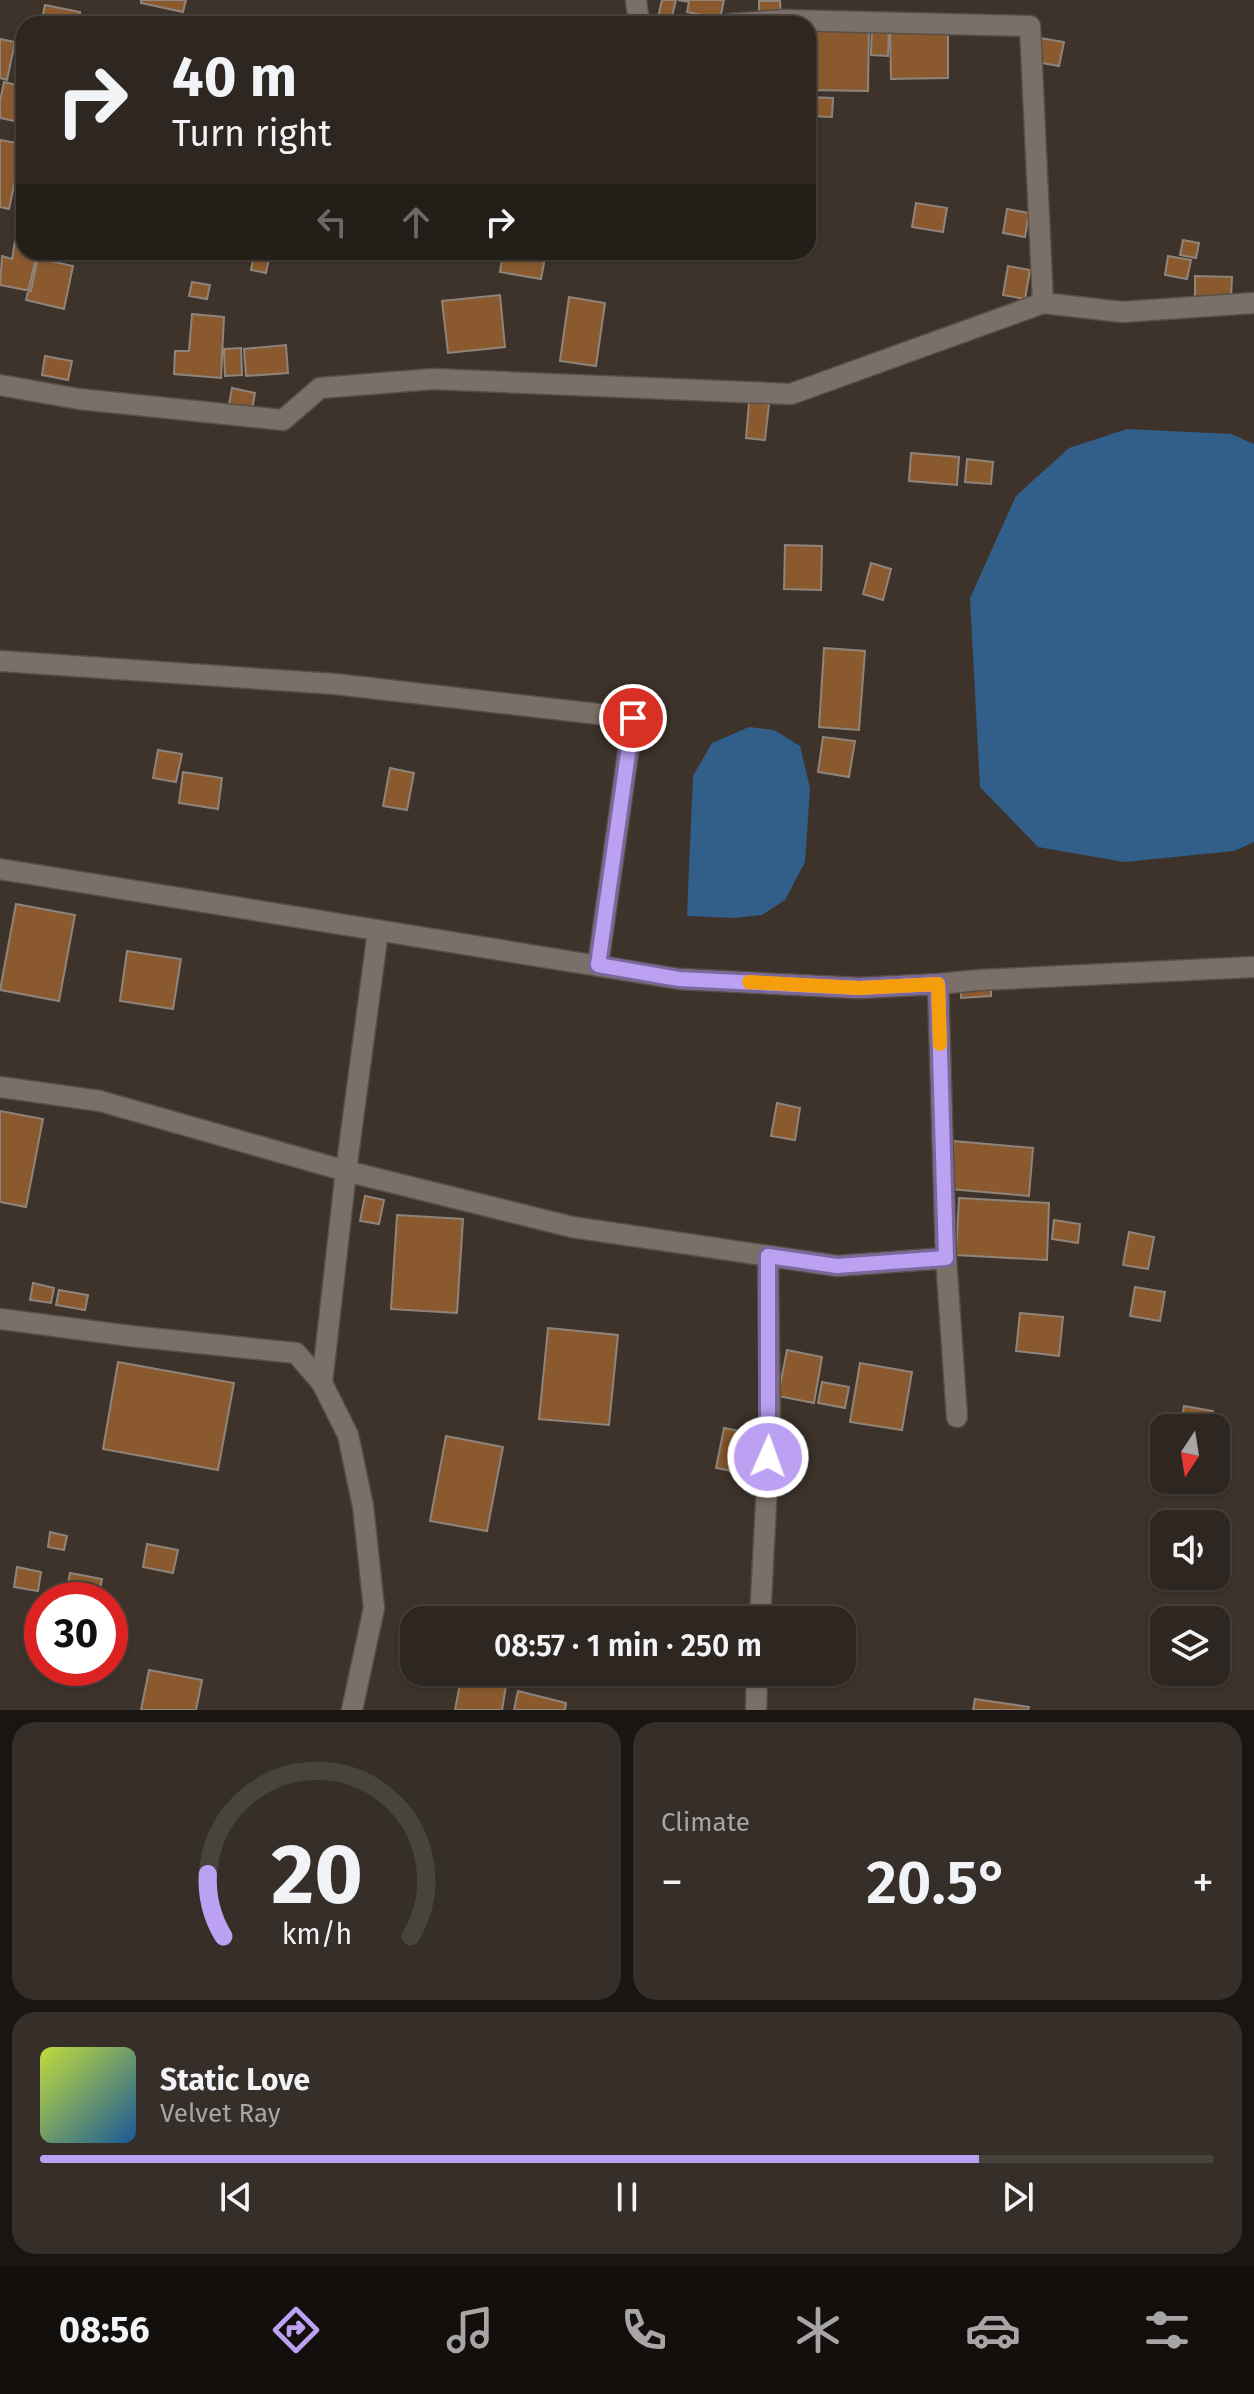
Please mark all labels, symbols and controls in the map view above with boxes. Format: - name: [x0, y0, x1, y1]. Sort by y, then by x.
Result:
- text: 40 m: [172, 44, 297, 111]
- icon: right: [40, 48, 144, 152]
- text: Turn right: [172, 112, 332, 156]
- icon: left: [310, 200, 354, 244]
- icon: ahead: [394, 200, 438, 244]
- icon: right: [478, 200, 522, 244]
- pin: [599, 684, 667, 752]
- icon: arrive: [611, 696, 655, 740]
- north arrow: [1150, 1414, 1230, 1494]
- map controls: [1150, 1414, 1230, 1686]
- position arrow: [726, 1415, 810, 1499]
- button: sound: [1150, 1510, 1230, 1590]
- speed limit sign: 30: [24, 1582, 128, 1686]
- button: layers: [1150, 1606, 1230, 1686]
- text: 08:57 · 1 min · 250 m: [494, 1628, 762, 1664]
- text: Climate: [661, 1807, 750, 1838]
- text: 20: [271, 1825, 362, 1925]
- text: 20.5°: [866, 1847, 1009, 1919]
- text: −: [661, 1856, 683, 1909]
- text: +: [1192, 1856, 1214, 1909]
- text: km/h: [281, 1917, 352, 1952]
- text: Static Love: [160, 2062, 310, 2098]
- text: Velvet Ray: [160, 2098, 280, 2129]
- icon: previous: [214, 2175, 258, 2219]
- icon: pause: [605, 2175, 649, 2219]
- icon: next: [996, 2175, 1040, 2219]
- icon: directions: [268, 2302, 324, 2358]
- icon: music: [442, 2302, 498, 2358]
- icon: phone: [616, 2302, 672, 2358]
- icon: climate: [790, 2302, 846, 2358]
- icon: car: [965, 2302, 1021, 2358]
- icon: filters: [1139, 2302, 1195, 2358]
- text: 08:56: [59, 2308, 150, 2352]

